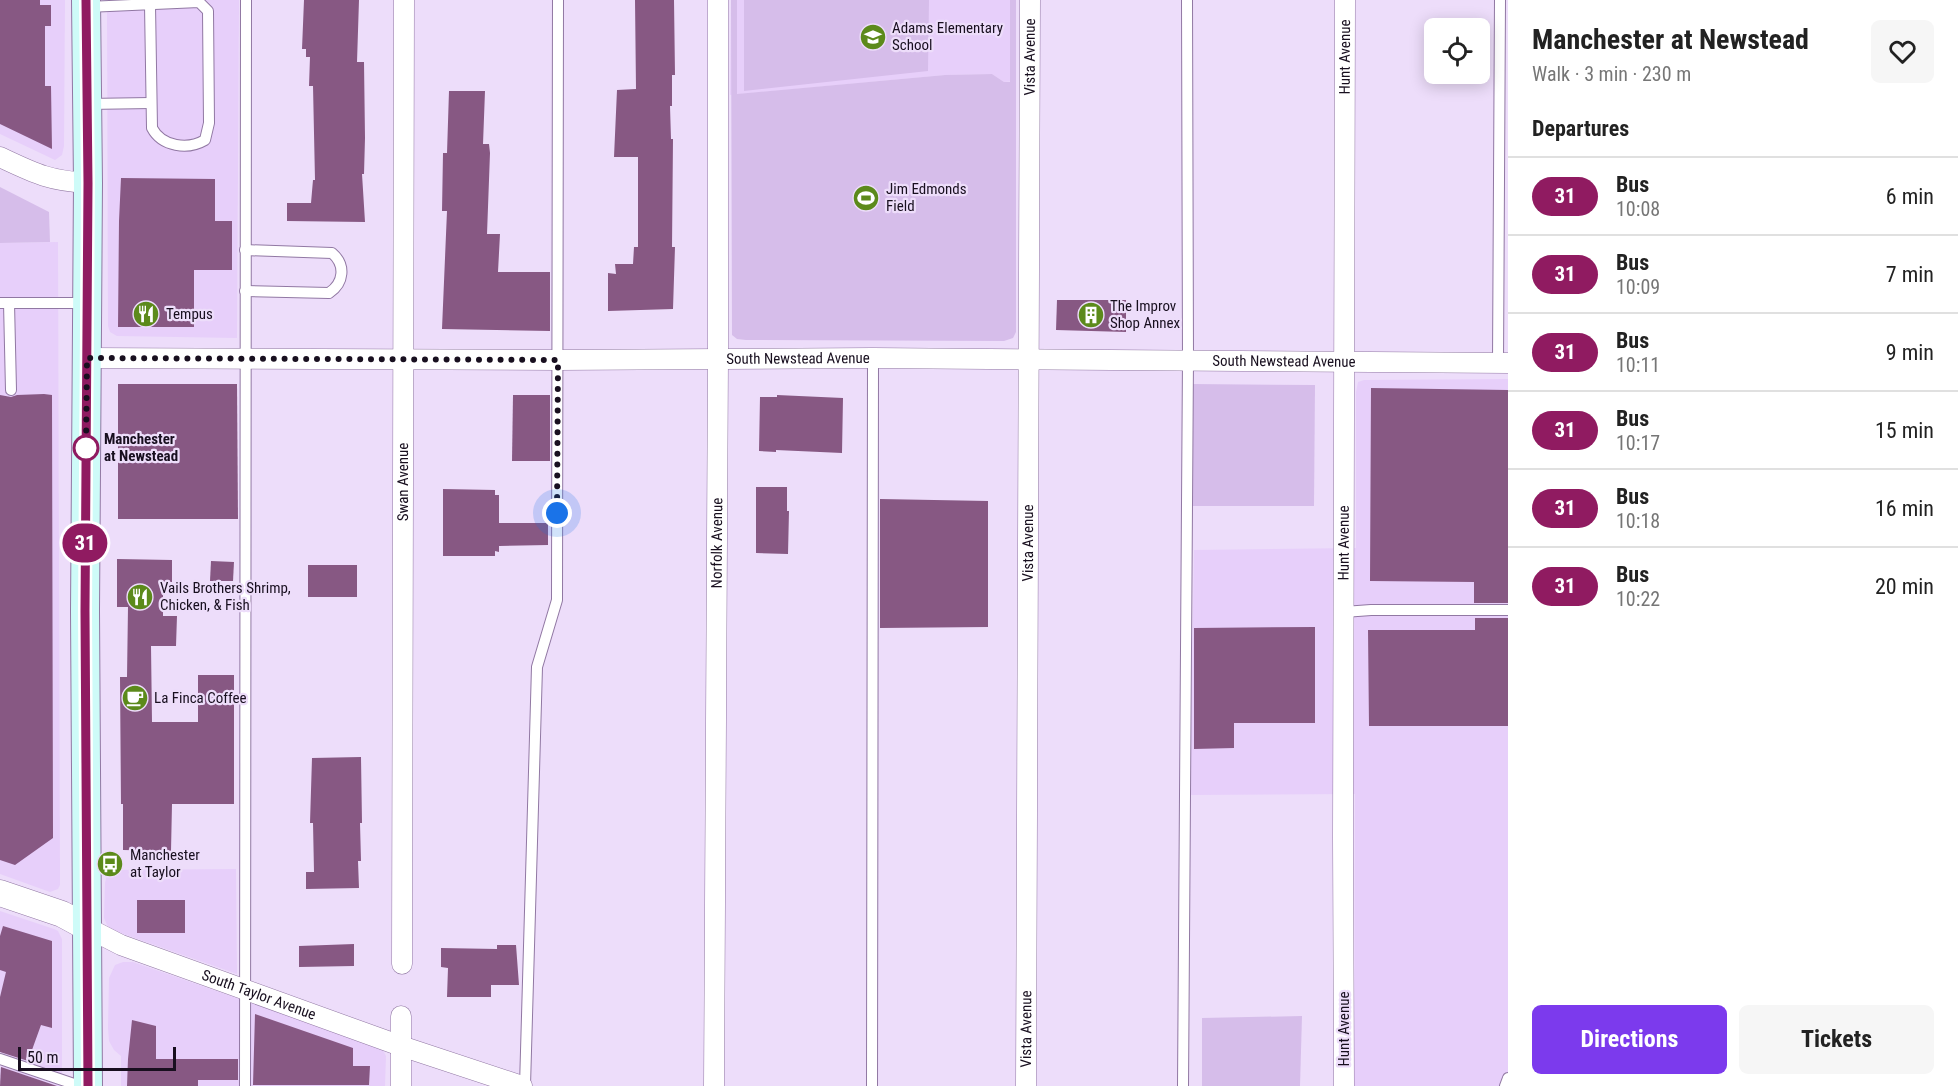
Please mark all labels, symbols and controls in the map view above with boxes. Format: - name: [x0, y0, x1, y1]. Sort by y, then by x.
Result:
- street label: Vista Avenue: [1021, 18, 1039, 96]
- map controls: [1424, 18, 1490, 84]
- button: locate: [1424, 18, 1490, 84]
- place label: Adams Elementary School: [892, 19, 1003, 54]
- street label: Hunt Avenue: [1336, 19, 1354, 95]
- button: heart: [1871, 20, 1934, 83]
- school or university icon: Adams Elementary School: [858, 22, 888, 52]
- text: Manchester at Newstead: [1532, 23, 1809, 56]
- text: Walk · 3 min · 230 m: [1532, 62, 1691, 86]
- text: Departures: [1532, 116, 1629, 141]
- text: Bus: [1616, 172, 1649, 197]
- place label: Jim Edmonds Field: [886, 180, 967, 215]
- sports icon: Jim Edmonds Field: [851, 183, 881, 213]
- text: 31: [1554, 184, 1576, 208]
- text: 6 min: [1886, 184, 1934, 209]
- text: 10:08: [1616, 197, 1660, 221]
- text: Bus: [1616, 250, 1649, 275]
- text: 31: [1554, 262, 1576, 286]
- text: 7 min: [1886, 262, 1934, 287]
- text: 10:09: [1616, 275, 1660, 299]
- place label: The Improv Shop Annex: [1110, 297, 1181, 332]
- restaurant icon: Tempus: [131, 299, 161, 329]
- building icon: The Improv Shop Annex: [1076, 300, 1106, 330]
- place label: Tempus: [166, 305, 213, 323]
- text: Bus: [1616, 328, 1649, 353]
- text: 31: [1554, 340, 1576, 364]
- text: 9 min: [1886, 340, 1934, 365]
- street label: South Newstead Avenue: [726, 349, 870, 368]
- street label: South Newstead Avenue: [1212, 352, 1356, 371]
- text: 10:11: [1616, 353, 1660, 377]
- text: Bus: [1616, 406, 1649, 431]
- text: 31: [1554, 418, 1576, 442]
- text: 15 min: [1875, 418, 1934, 443]
- place label: Manchester at Newstead: [104, 430, 178, 465]
- text: 10:17: [1616, 431, 1660, 455]
- marker: Manchester at Newstead: [73, 435, 99, 461]
- street label: Swan Avenue: [394, 443, 412, 521]
- text: Bus: [1616, 484, 1649, 509]
- text: 31: [1554, 496, 1576, 520]
- text: 16 min: [1875, 496, 1934, 521]
- your location: [542, 498, 572, 528]
- street label: Norfolk Avenue: [708, 498, 726, 588]
- street label: Vista Avenue: [1019, 504, 1037, 582]
- street label: Hunt Avenue: [1335, 505, 1353, 581]
- text: 10:18: [1616, 509, 1660, 533]
- line badge: 31: [58, 524, 112, 562]
- text: 31: [74, 531, 96, 555]
- text: Bus: [1616, 562, 1649, 587]
- text: 31: [1554, 574, 1576, 598]
- text: 20 min: [1875, 574, 1934, 599]
- place label: Vails Brothers Shrimp, Chicken, & Fish: [160, 579, 291, 614]
- restaurant icon: Vails Brothers Shrimp, Chicken, & Fish: [125, 582, 155, 612]
- text: 10:22: [1616, 587, 1660, 611]
- cafe icon: La Finca Coffee: [120, 683, 150, 713]
- place label: La Finca Coffee: [154, 689, 247, 707]
- place label: Manchester at Taylor: [130, 846, 200, 881]
- bus stop icon: Manchester at Taylor: [95, 849, 125, 879]
- street label: South Taylor Avenue: [199, 966, 318, 1024]
- street label: Vista Avenue: [1017, 990, 1035, 1068]
- street label: Hunt Avenue: [1335, 992, 1353, 1066]
- button: Directions: [1532, 1005, 1727, 1074]
- button: Tickets: [1739, 1005, 1934, 1074]
- scale bar: [18, 1044, 176, 1072]
- text: 50 m: [27, 1048, 59, 1067]

